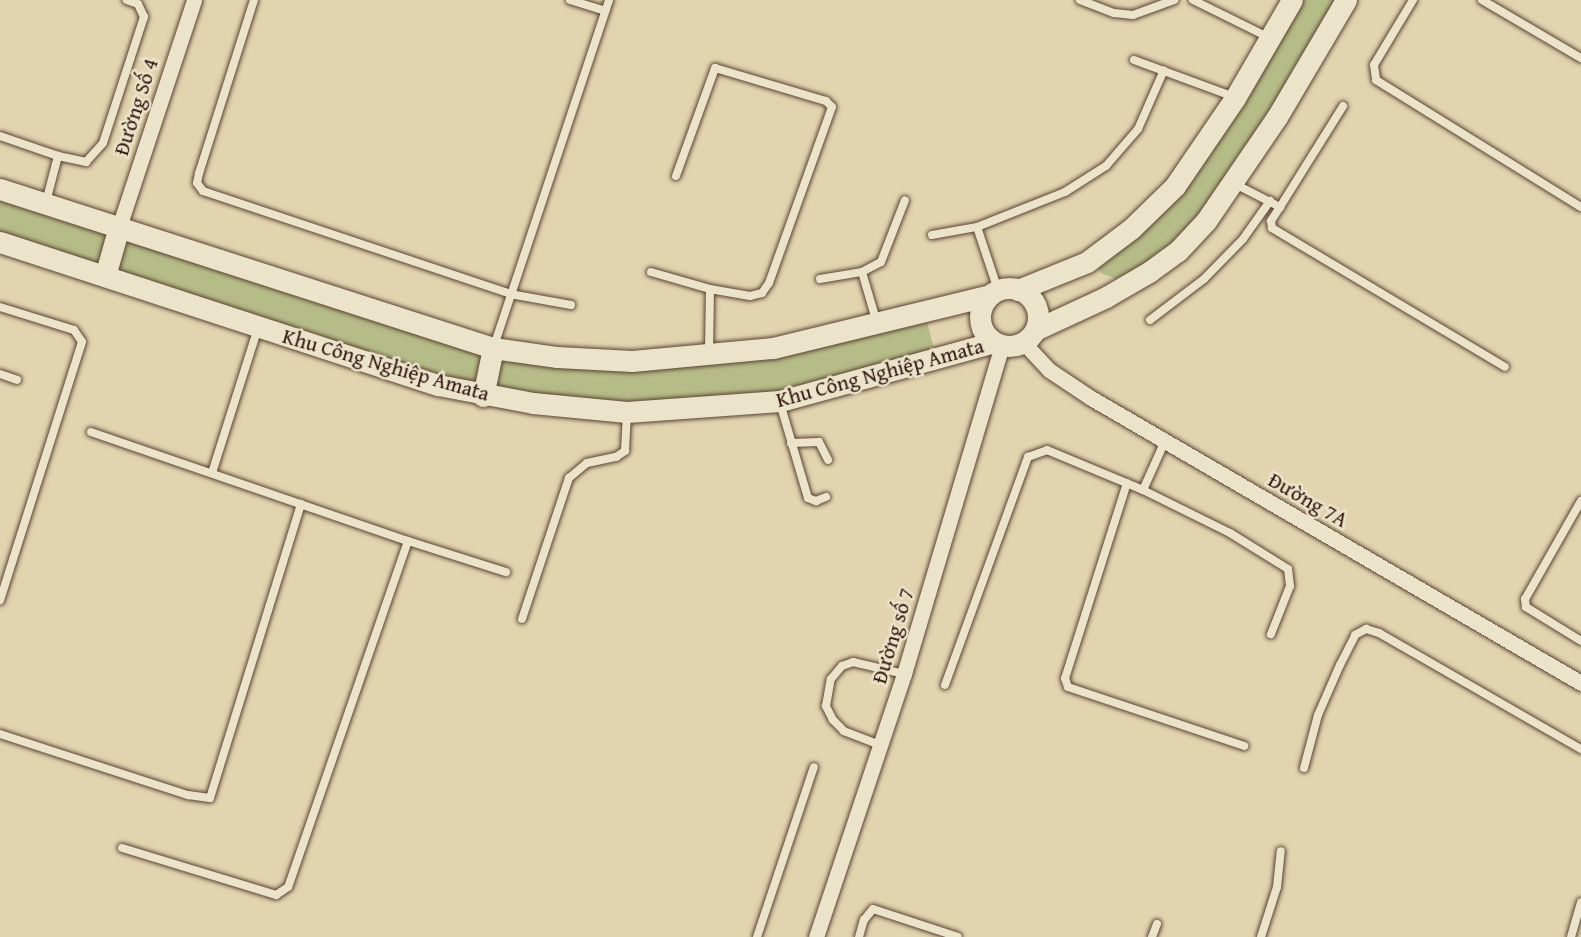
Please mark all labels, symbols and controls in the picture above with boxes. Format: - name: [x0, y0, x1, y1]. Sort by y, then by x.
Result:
- street label: Đường Số 4: [109, 55, 163, 159]
- street label: Khu Công Nghiệp Amata: [280, 323, 492, 407]
- street label: Khu Công Nghiệp Amata: [773, 333, 987, 413]
- street label: Đường 7A: [1264, 467, 1352, 533]
- street label: Đường số 7: [867, 585, 919, 687]

